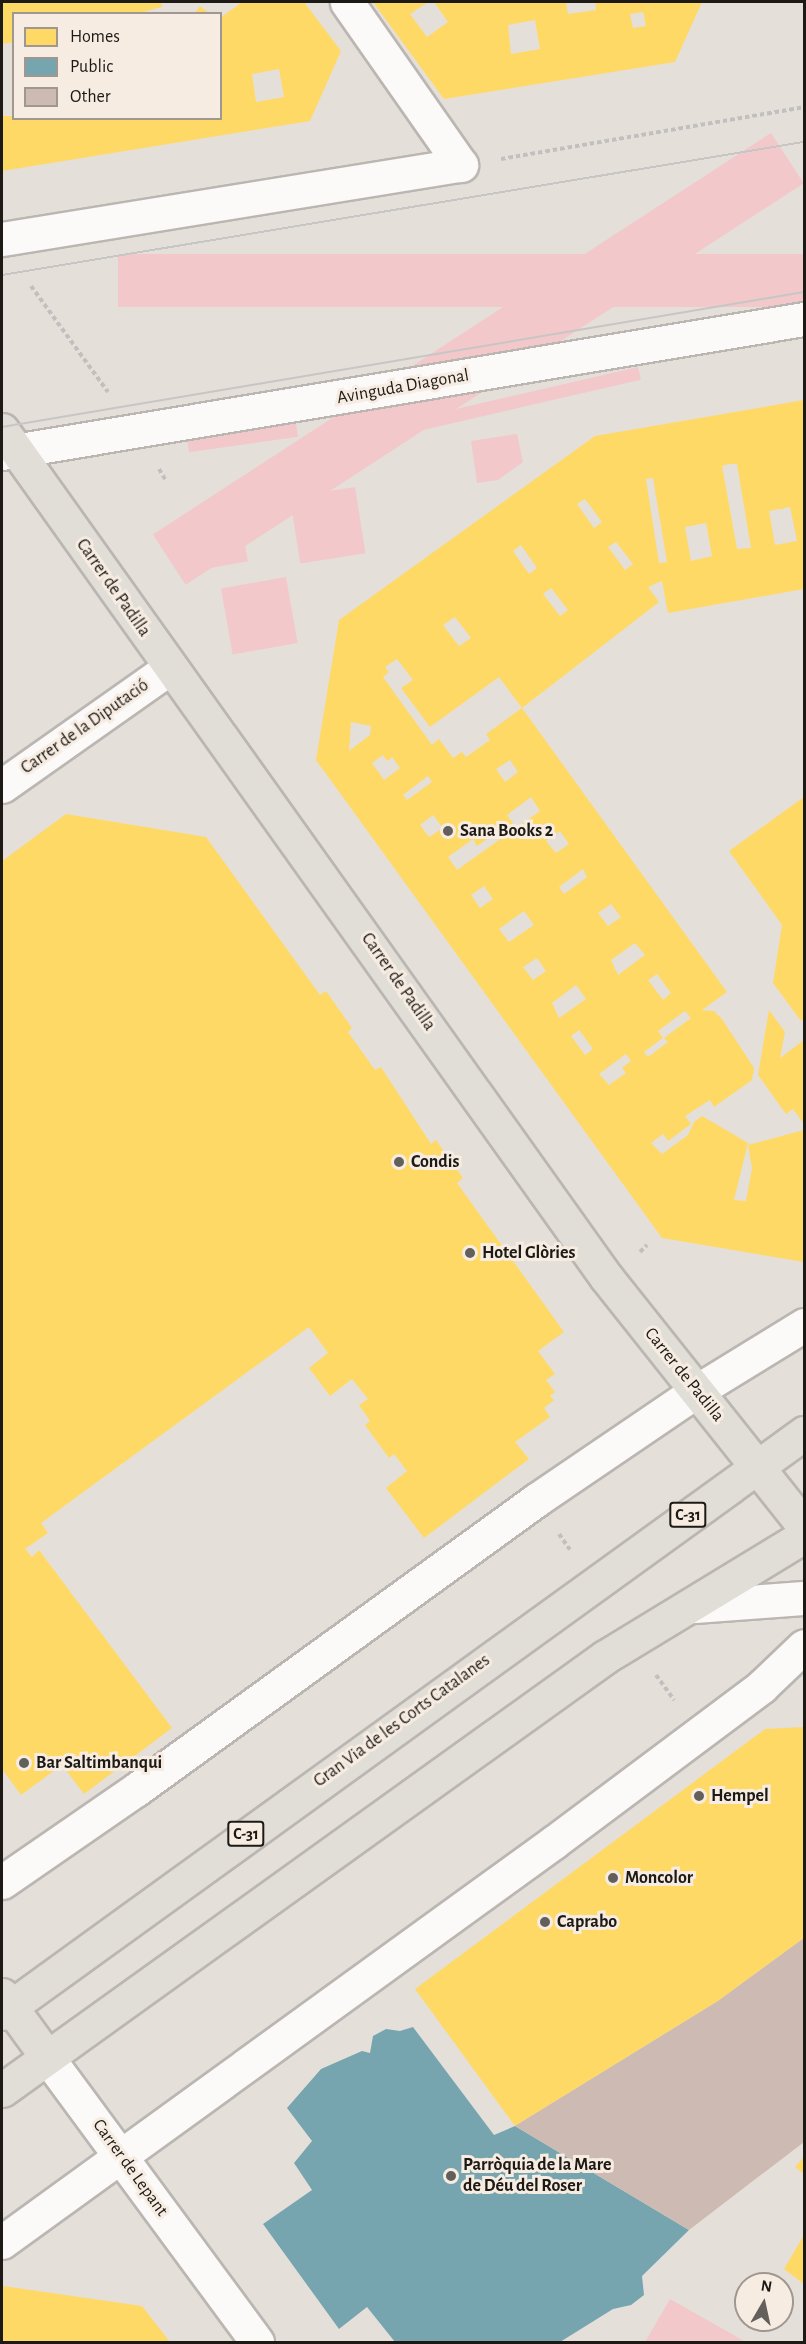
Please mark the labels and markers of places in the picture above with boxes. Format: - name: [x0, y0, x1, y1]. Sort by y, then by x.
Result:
- place label: Sana Books 2: [460, 820, 553, 842]
- marker: Sana Books 2: [441, 824, 455, 838]
- place label: Condis: [411, 1151, 459, 1173]
- marker: Condis: [392, 1155, 406, 1169]
- place label: Hotel Glòries: [482, 1242, 575, 1264]
- marker: Hotel Glòries: [463, 1246, 477, 1260]
- place label: Bar Saltimbanqui: [36, 1752, 162, 1774]
- marker: Bar Saltimbanqui: [17, 1756, 31, 1770]
- place label: Hempel: [711, 1785, 769, 1807]
- marker: Hempel: [692, 1789, 706, 1803]
- place label: Moncolor: [625, 1867, 693, 1889]
- marker: Moncolor: [606, 1871, 620, 1885]
- place label: Caprabo: [557, 1911, 617, 1933]
- marker: Caprabo: [538, 1915, 552, 1929]
- place label: Parròquia de la Mare de Déu del Roser: [463, 2155, 612, 2198]
- marker: Parròquia de la Mare de Déu del Roser: [444, 2169, 458, 2183]

